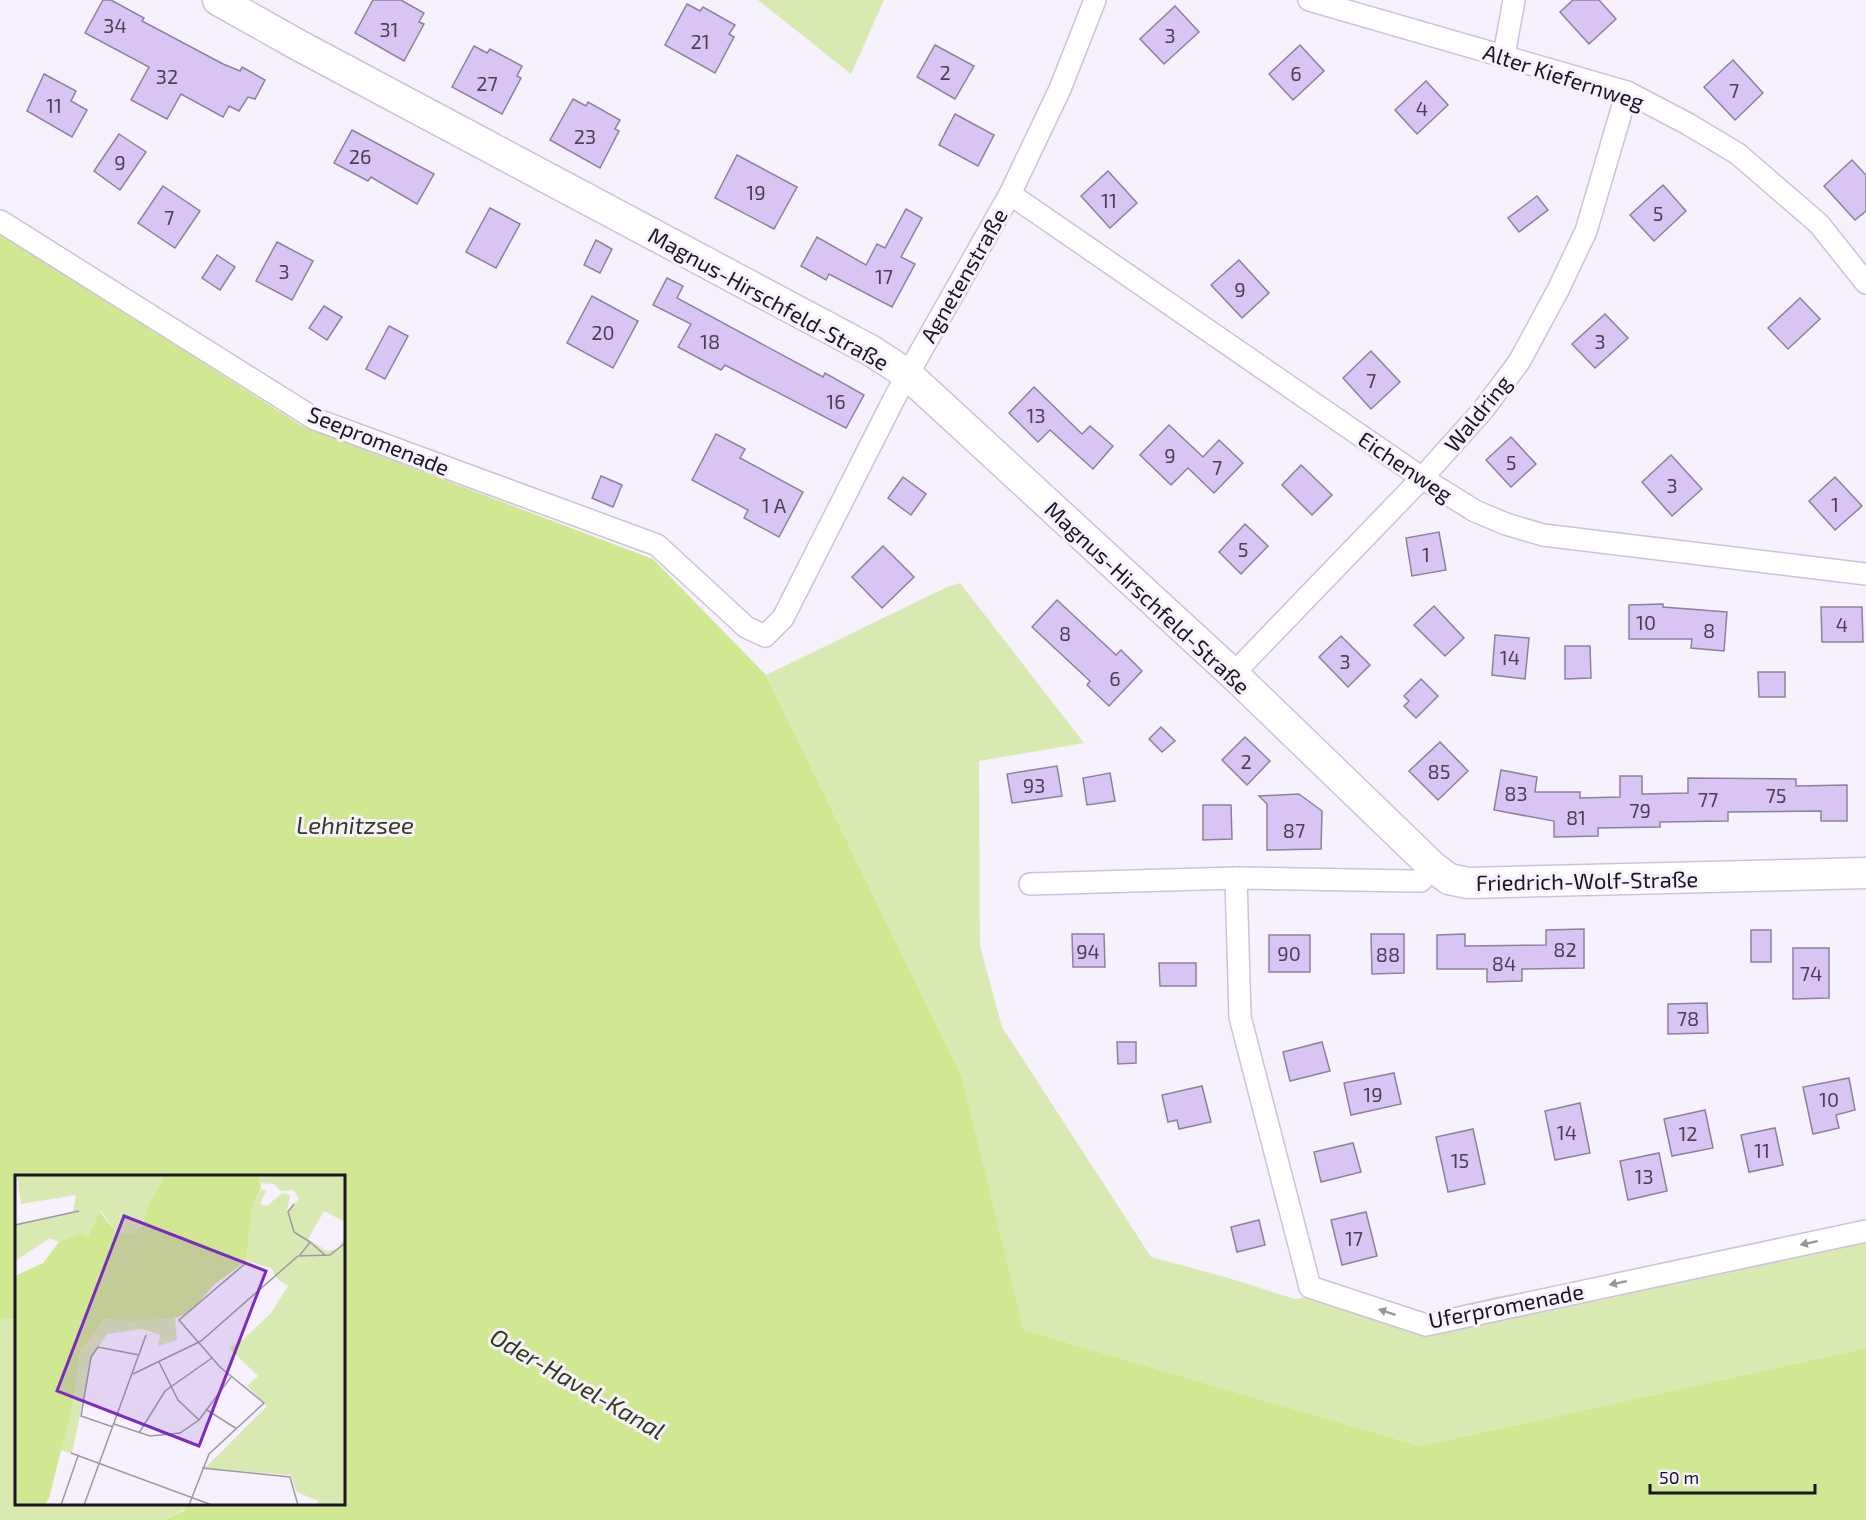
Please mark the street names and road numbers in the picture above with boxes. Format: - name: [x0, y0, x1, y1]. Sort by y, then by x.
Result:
- street label: Alter Kiefernweg: [1480, 38, 1648, 114]
- street label: Agnetenstraße: [914, 203, 1012, 347]
- street label: Magnus-Hirschfeld-Straße: [644, 221, 894, 375]
- street label: Waldring: [1438, 369, 1516, 457]
- street label: Seepromenade: [305, 400, 453, 480]
- street label: Eichenweg: [1354, 425, 1458, 507]
- street label: Magnus-Hirschfeld-Straße: [1040, 495, 1256, 699]
- street label: Friedrich-Wolf-Straße: [1476, 865, 1698, 895]
- street label: Uferpromenade: [1426, 1277, 1586, 1333]

